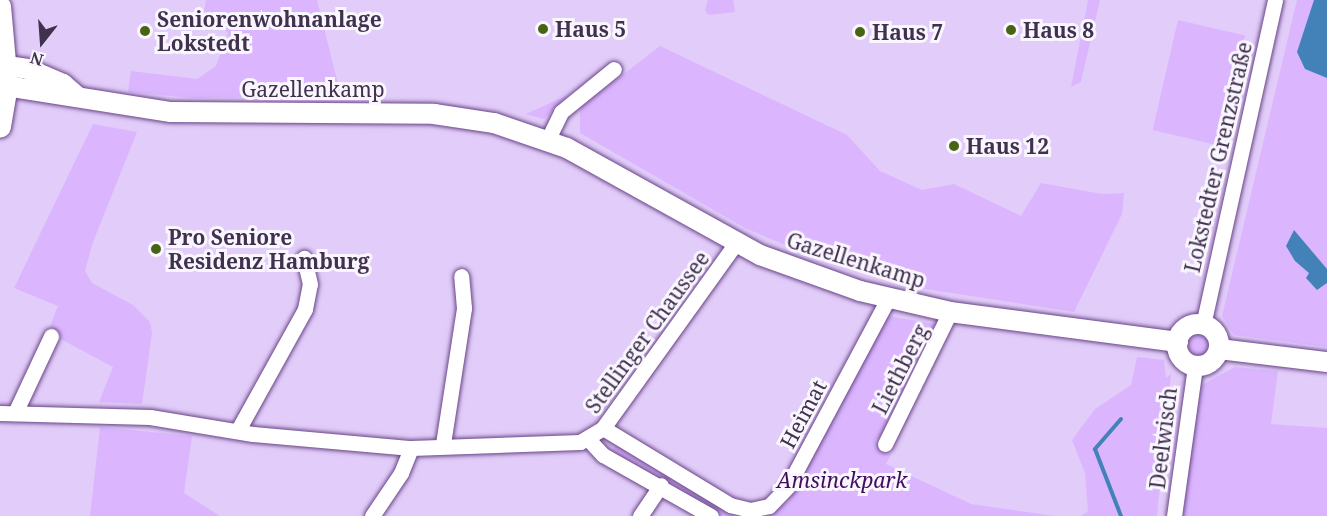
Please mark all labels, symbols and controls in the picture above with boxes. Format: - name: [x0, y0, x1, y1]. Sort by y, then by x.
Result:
- place label: Seniorenwohnanlage Lokstedt: [157, 6, 382, 56]
- north arrow: [12, 12, 72, 72]
- place label: Haus 5: [555, 16, 626, 42]
- place label: Haus 8: [1023, 17, 1094, 43]
- place label: Haus 7: [872, 19, 943, 45]
- marker: Haus 5: [536, 22, 550, 36]
- marker: Haus 8: [1004, 23, 1018, 37]
- marker: Seniorenwohnanlage Lokstedt: [138, 24, 152, 38]
- marker: Haus 7: [853, 25, 867, 39]
- street label: Lokstedter Grenzstraße: [1179, 39, 1257, 275]
- text: N: [27, 47, 46, 72]
- street label: Gazellenkamp: [241, 76, 385, 102]
- place label: Haus 12: [966, 133, 1049, 159]
- marker: Haus 12: [947, 139, 961, 153]
- place label: Pro Seniore Residenz Hamburg: [168, 224, 370, 274]
- street label: Gazellenkamp: [784, 227, 928, 293]
- marker: Pro Seniore Residenz Hamburg: [149, 242, 163, 256]
- street label: Stellinger Chaussee: [580, 246, 714, 418]
- street label: Liethberg: [867, 320, 933, 418]
- street label: Heimat: [775, 376, 831, 452]
- street label: Deelwisch: [1144, 386, 1182, 490]
- park label: Amsinckpark: [777, 467, 907, 493]

